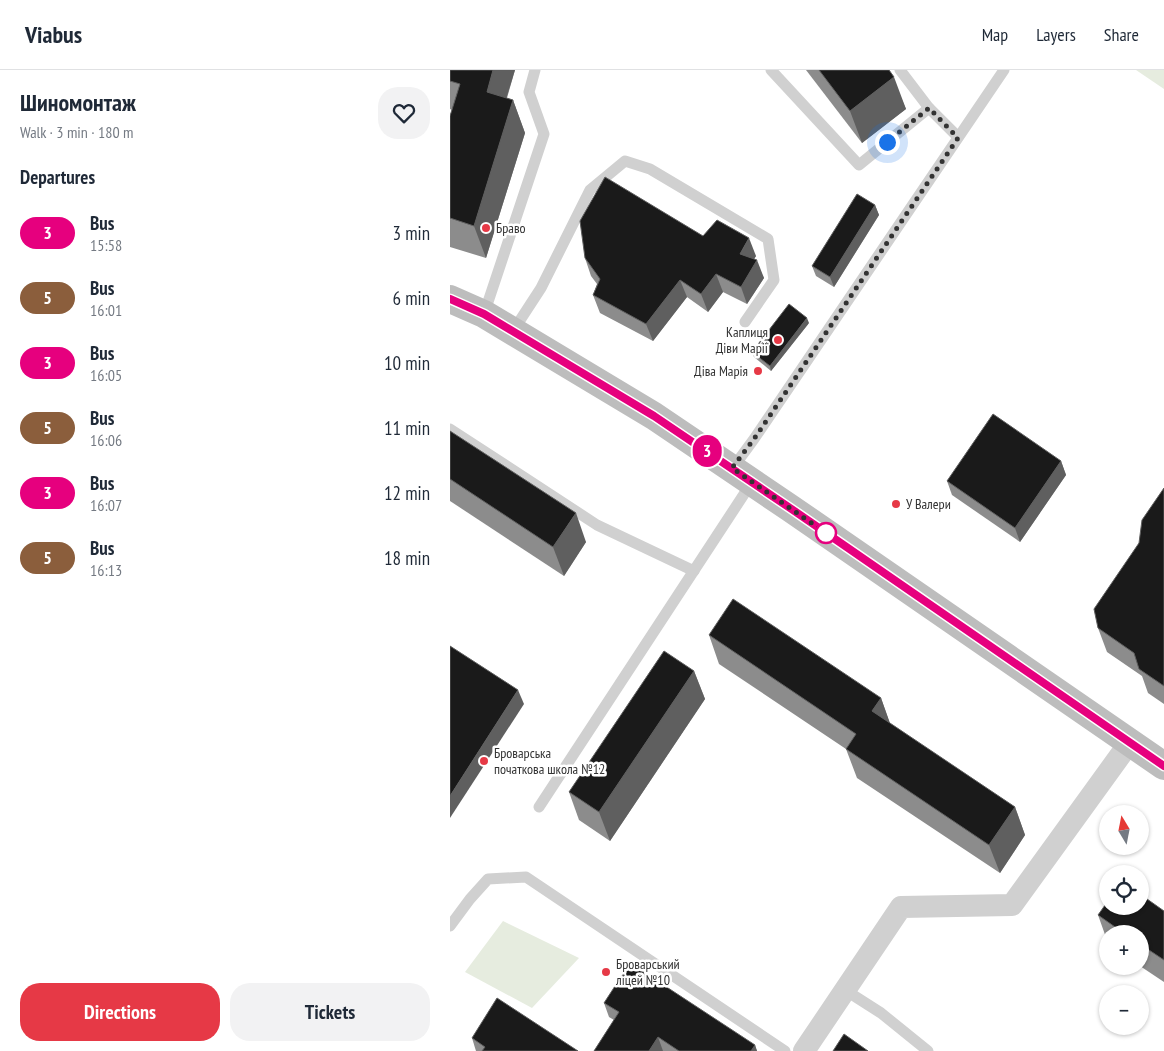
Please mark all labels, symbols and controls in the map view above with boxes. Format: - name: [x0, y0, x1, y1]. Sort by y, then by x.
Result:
- text: Viabus: [25, 19, 82, 50]
- text: Map: [982, 23, 1008, 46]
- text: Layers: [1036, 23, 1076, 46]
- text: Share: [1104, 23, 1139, 46]
- text: Шиномонтаж: [20, 87, 136, 118]
- button: heart: [378, 87, 430, 139]
- text: Walk · 3 min · 180 m: [20, 122, 133, 142]
- your location: [875, 130, 900, 155]
- text: Departures: [20, 165, 95, 189]
- text: Bus: [90, 211, 114, 235]
- place label: Браво: [496, 219, 526, 237]
- text: 3: [43, 221, 52, 244]
- text: 3 min: [393, 221, 430, 245]
- marker: Браво: [480, 222, 492, 234]
- text: 15:58: [90, 235, 122, 255]
- text: Bus: [90, 276, 114, 300]
- text: 5: [43, 286, 52, 309]
- text: 6 min: [393, 286, 430, 310]
- text: 16:01: [90, 300, 122, 320]
- place label: Каплиця Діви Марії: [716, 323, 768, 357]
- marker: Каплиця Діви Марії: [772, 334, 784, 346]
- text: Bus: [90, 341, 114, 365]
- text: 3: [43, 351, 52, 374]
- text: 10 min: [384, 351, 430, 375]
- place label: Діва Марія: [694, 362, 748, 380]
- text: 16:05: [90, 365, 122, 385]
- marker: Діва Марія: [752, 365, 764, 377]
- text: Bus: [90, 406, 114, 430]
- text: 5: [43, 416, 52, 439]
- text: 11 min: [384, 416, 430, 440]
- text: 16:06: [90, 430, 122, 450]
- line badge: 3: [691, 435, 723, 467]
- text: 3: [703, 439, 711, 462]
- text: Bus: [90, 471, 114, 495]
- text: 3: [43, 481, 52, 504]
- text: 12 min: [384, 481, 430, 505]
- text: 16:07: [90, 495, 122, 515]
- place label: У Валери: [906, 495, 951, 513]
- marker: У Валери: [890, 498, 902, 510]
- unlabelled marker: [815, 522, 837, 544]
- text: Bus: [90, 536, 114, 560]
- text: 5: [43, 546, 52, 569]
- text: 18 min: [384, 546, 430, 570]
- text: 16:13: [90, 560, 122, 580]
- place label: Броварська початкова школа №12: [494, 744, 605, 778]
- marker: Броварська початкова школа №12: [478, 755, 490, 767]
- north arrow: [1099, 805, 1149, 855]
- map controls: [1099, 805, 1149, 1035]
- button: locate: [1099, 865, 1149, 915]
- button: +: [1099, 925, 1149, 975]
- place label: Броварський ліцей №10: [615, 955, 680, 989]
- marker: Броварський ліцей №10: [600, 966, 612, 978]
- button: Directions: [20, 983, 220, 1041]
- button: Tickets: [230, 983, 430, 1041]
- button: −: [1099, 985, 1149, 1035]

